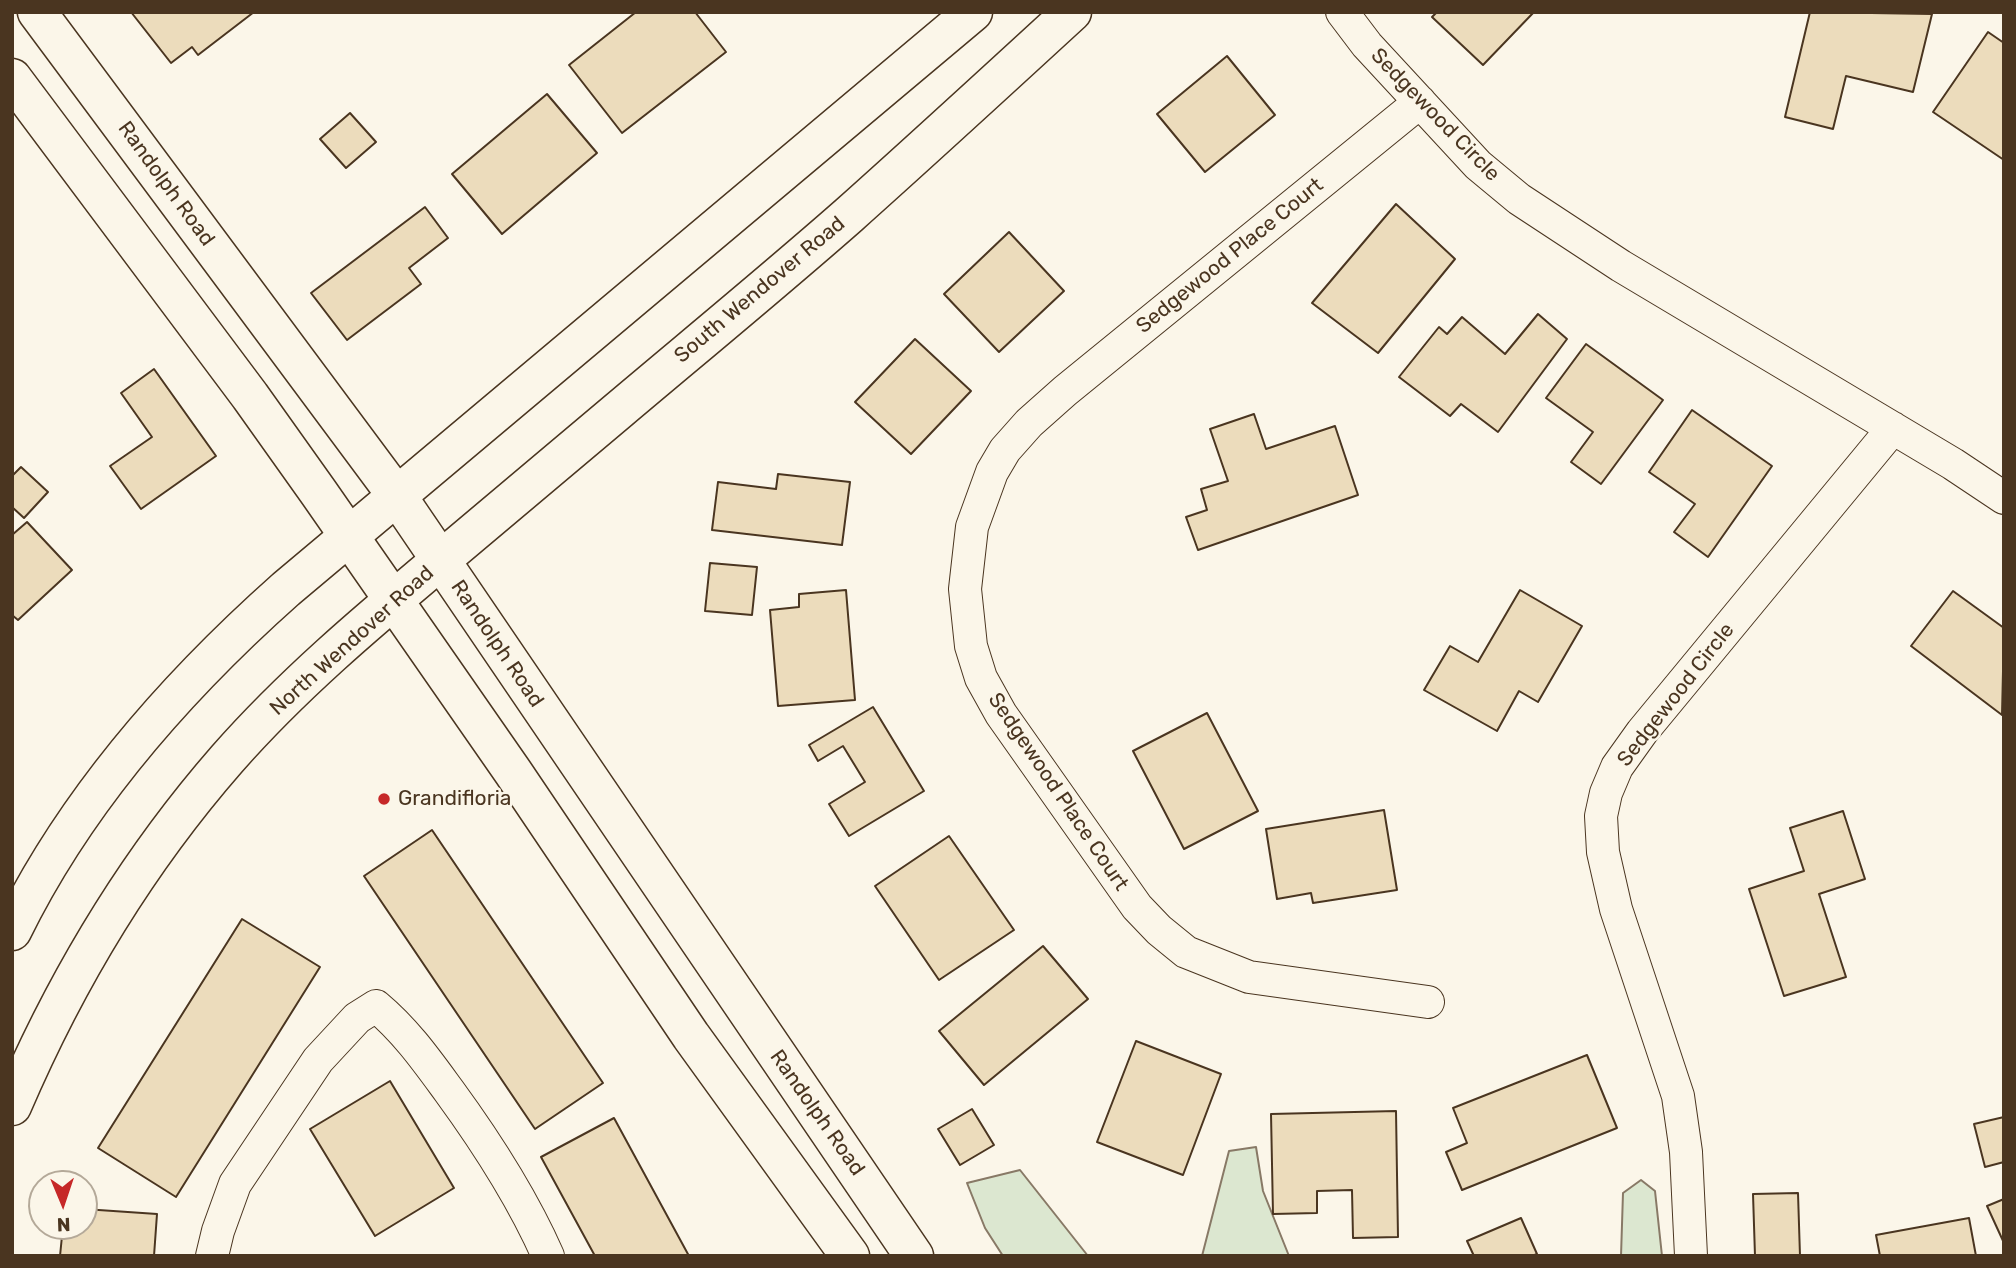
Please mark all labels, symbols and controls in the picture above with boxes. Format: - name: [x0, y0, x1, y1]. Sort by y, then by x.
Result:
- street label: Sedgewood Circle: [1365, 43, 1505, 187]
- street label: Randolph Road: [112, 117, 220, 251]
- street label: Sedgewood Place Court: [1131, 173, 1329, 339]
- street label: South Wendover Road: [670, 211, 850, 369]
- street label: North Wendover Road: [265, 561, 439, 721]
- street label: Randolph Road: [445, 576, 549, 712]
- street label: Sedgewood Circle: [1612, 618, 1740, 772]
- street label: Sedgewood Place Court: [982, 688, 1134, 896]
- place label: Grandifloria: [398, 786, 511, 812]
- marker: Grandifloria: [376, 791, 392, 807]
- street label: Randolph Road: [764, 1045, 870, 1181]
- north arrow: [28, 1170, 98, 1240]
- text: N: [56, 1213, 71, 1236]

